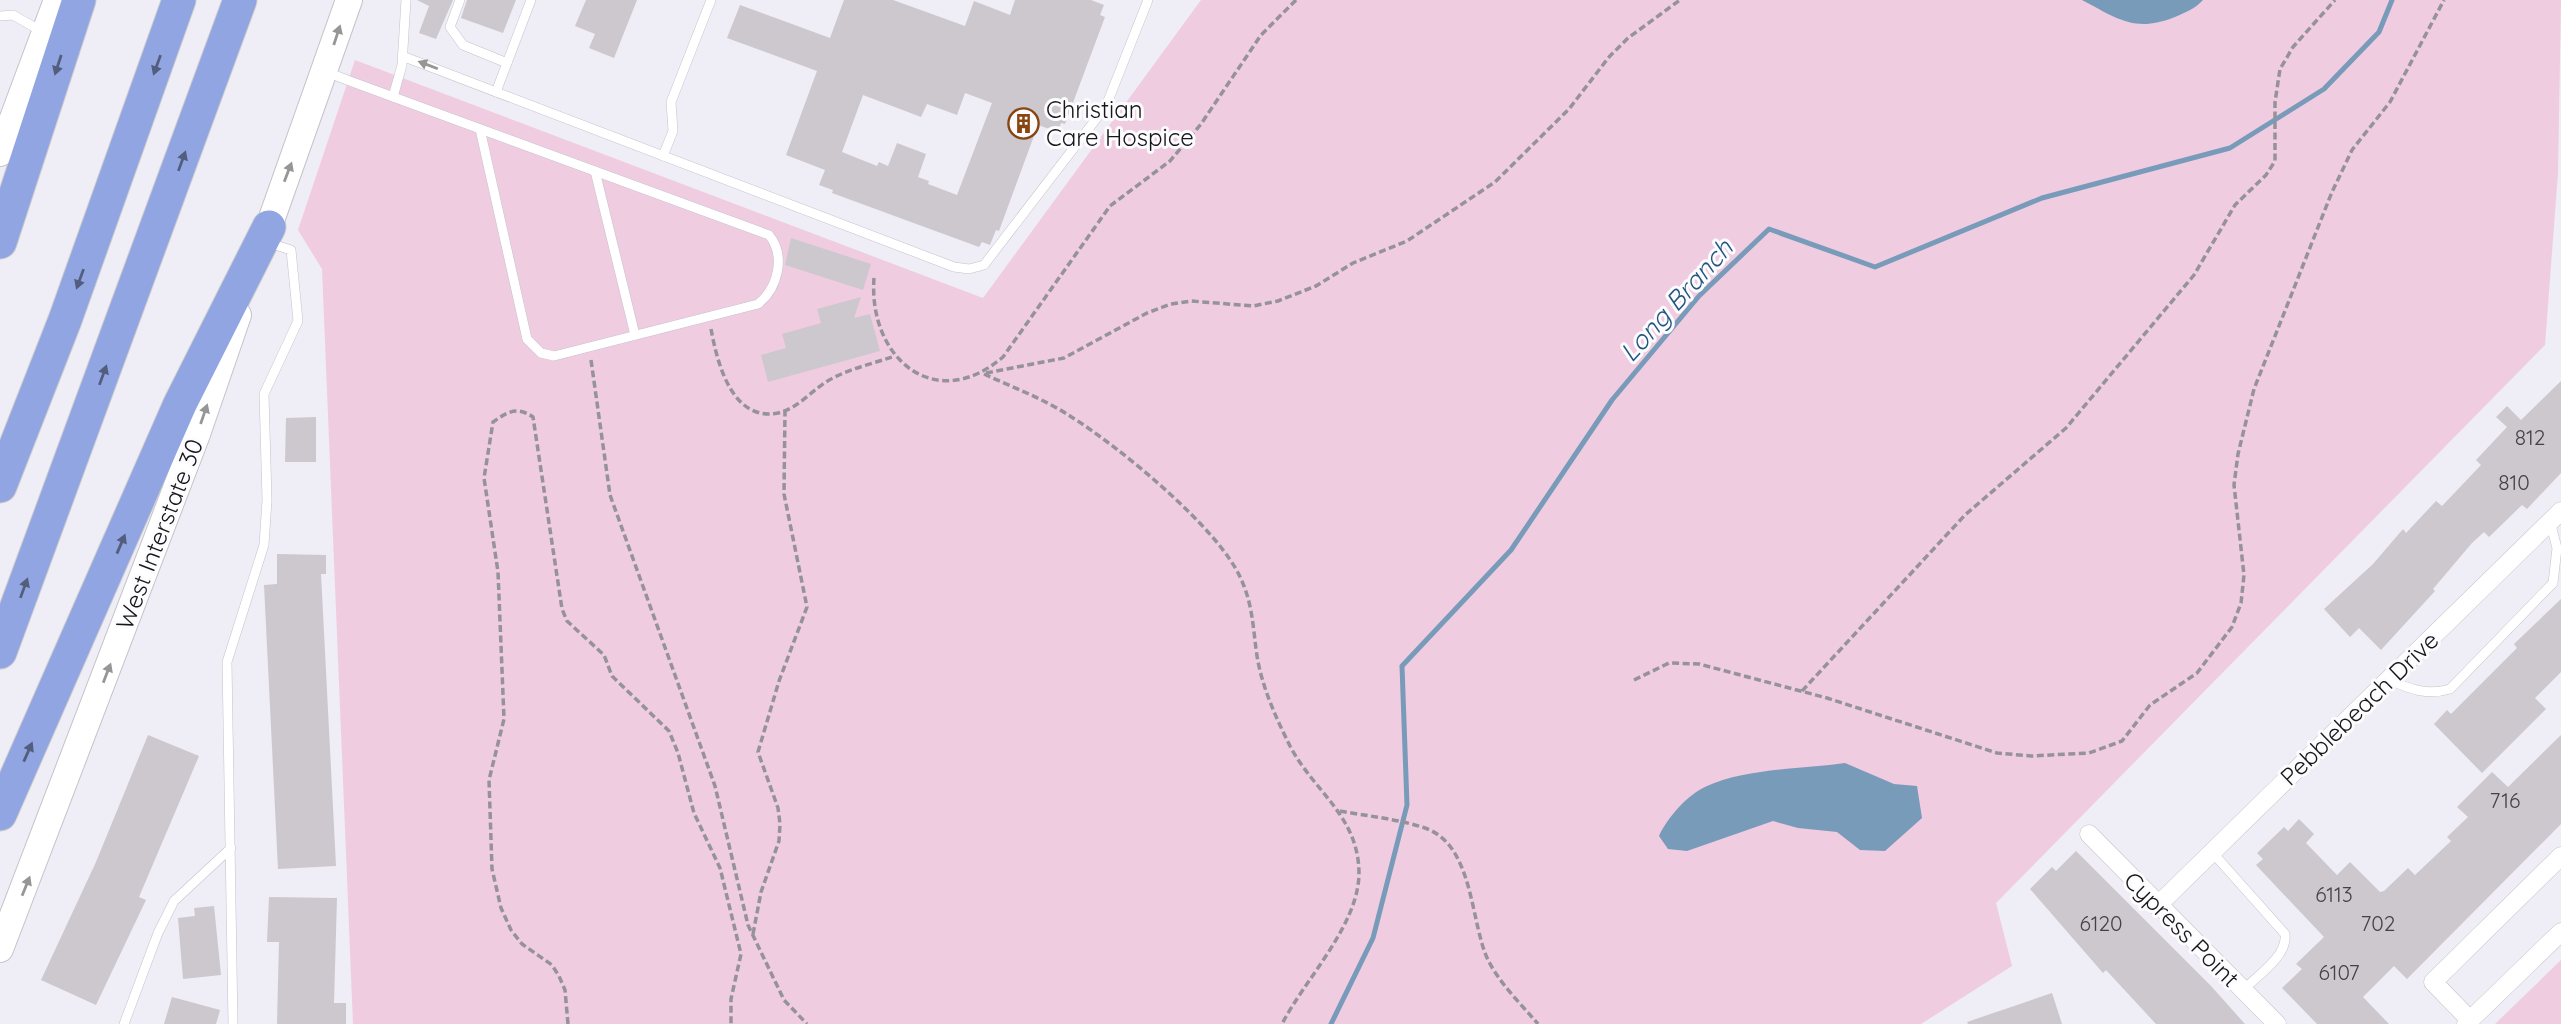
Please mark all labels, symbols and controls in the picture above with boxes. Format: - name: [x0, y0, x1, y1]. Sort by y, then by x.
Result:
- one-way arrow: [332, 25, 343, 46]
- one-way arrow: [152, 54, 163, 75]
- one-way arrow: [52, 55, 63, 76]
- one-way arrow: [417, 60, 438, 71]
- place label: Christian Care Hospice: [1046, 94, 1194, 152]
- building icon: Christian Care Hospice: [1006, 106, 1040, 140]
- one-way arrow: [177, 151, 188, 172]
- one-way arrow: [283, 161, 294, 182]
- water label: Long Branch: [1612, 231, 1740, 368]
- one-way arrow: [74, 268, 85, 289]
- one-way arrow: [98, 364, 109, 385]
- one-way arrow: [199, 404, 210, 425]
- house number: 812: [2515, 424, 2545, 450]
- street label: West Interstate 30: [109, 434, 209, 634]
- house number: 810: [2498, 469, 2530, 495]
- one-way arrow: [115, 533, 126, 554]
- one-way arrow: [19, 577, 30, 598]
- street label: Pebblebeach Drive: [2274, 625, 2444, 791]
- one-way arrow: [101, 663, 112, 684]
- one-way arrow: [22, 742, 34, 762]
- house number: 716: [2490, 787, 2520, 813]
- street label: Cypress Point: [2118, 865, 2246, 993]
- one-way arrow: [20, 875, 31, 896]
- house number: 6113: [2315, 881, 2353, 907]
- house number: 6120: [2079, 910, 2123, 936]
- house number: 702: [2361, 910, 2395, 936]
- house number: 6107: [2318, 959, 2360, 985]

